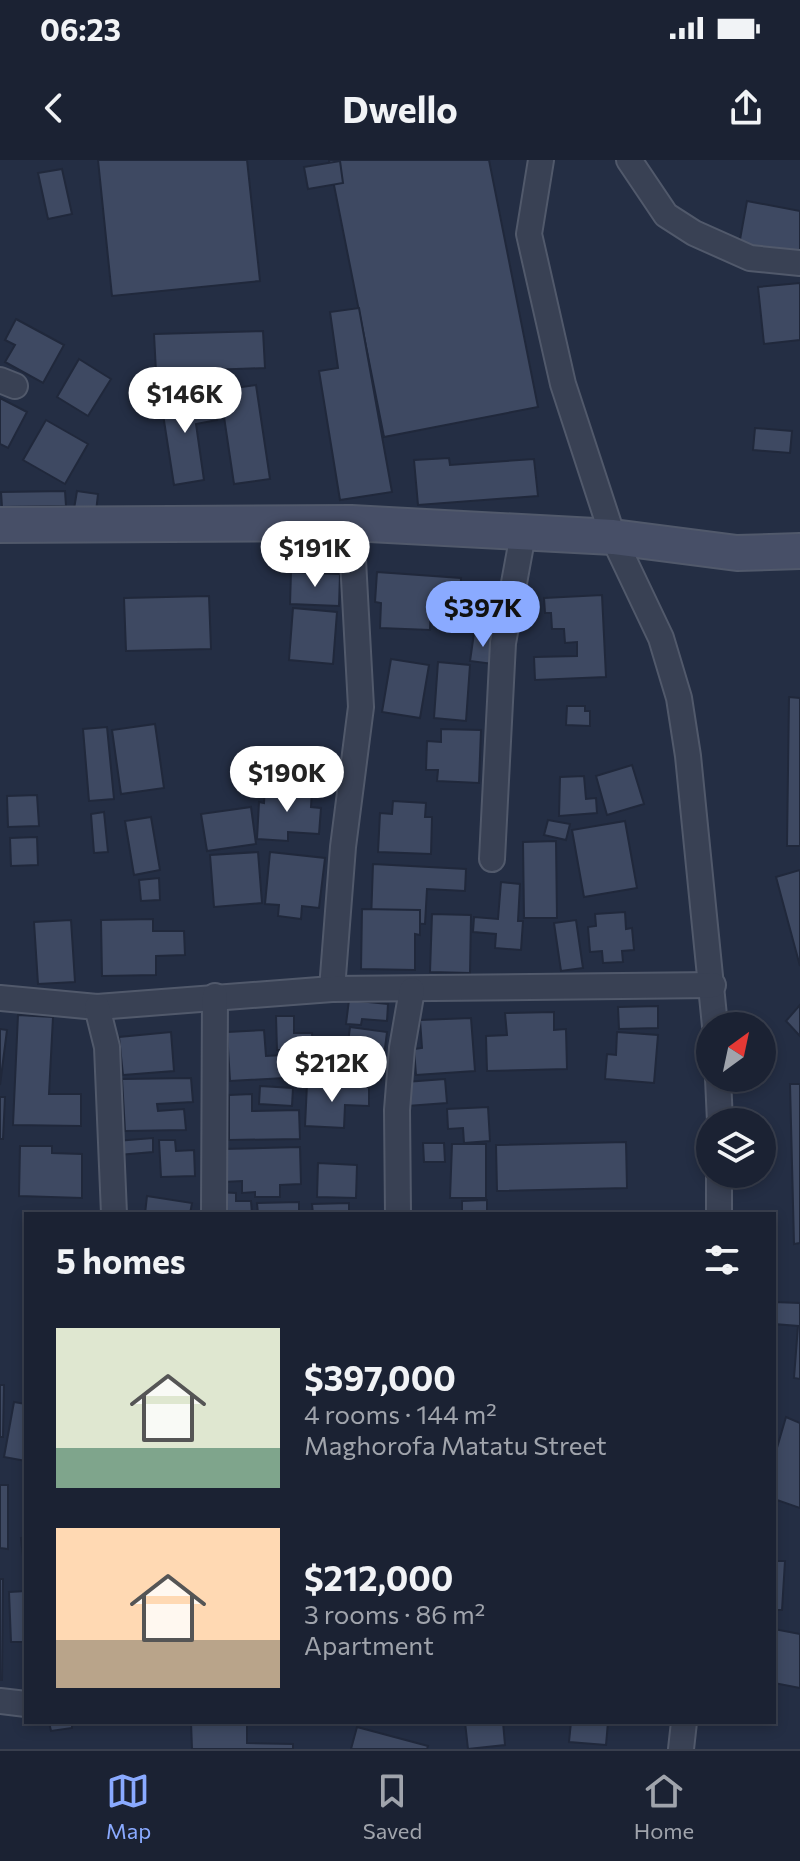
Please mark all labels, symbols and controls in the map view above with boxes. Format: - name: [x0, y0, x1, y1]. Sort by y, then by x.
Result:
- text: 06:23: [40, 10, 121, 47]
- icon: back: [32, 86, 76, 130]
- text: Dwello: [342, 86, 458, 130]
- icon: share: [724, 86, 768, 130]
- pin: $146K: [129, 367, 241, 435]
- text: $146K: [147, 377, 223, 408]
- pin: $191K: [259, 521, 371, 589]
- text: $191K: [279, 531, 351, 562]
- pin: $397K: [427, 581, 539, 649]
- text: $397K: [444, 591, 522, 622]
- pin: $190K: [231, 746, 343, 814]
- text: $190K: [248, 756, 326, 787]
- north arrow: [696, 1012, 776, 1092]
- map controls: [696, 1012, 776, 1188]
- pin: $212K: [276, 1036, 388, 1104]
- text: $212K: [295, 1046, 369, 1077]
- button: layers: [696, 1108, 776, 1188]
- icon: filters: [700, 1238, 744, 1282]
- text: 5 homes: [56, 1239, 186, 1281]
- text: $397,000: [304, 1356, 456, 1398]
- icon: home: [120, 1360, 216, 1456]
- text: 4 rooms · 144 m²: [304, 1398, 497, 1429]
- text: Maghorofa Matatu Street: [304, 1429, 607, 1460]
- text: $212,000: [304, 1556, 453, 1598]
- icon: home: [120, 1560, 216, 1656]
- text: 3 rooms · 86 m²: [304, 1598, 485, 1629]
- text: Apartment: [304, 1629, 434, 1660]
- tab: Map: [106, 1769, 151, 1844]
- tab: Saved: [363, 1769, 422, 1844]
- tab: Home: [634, 1769, 694, 1844]

